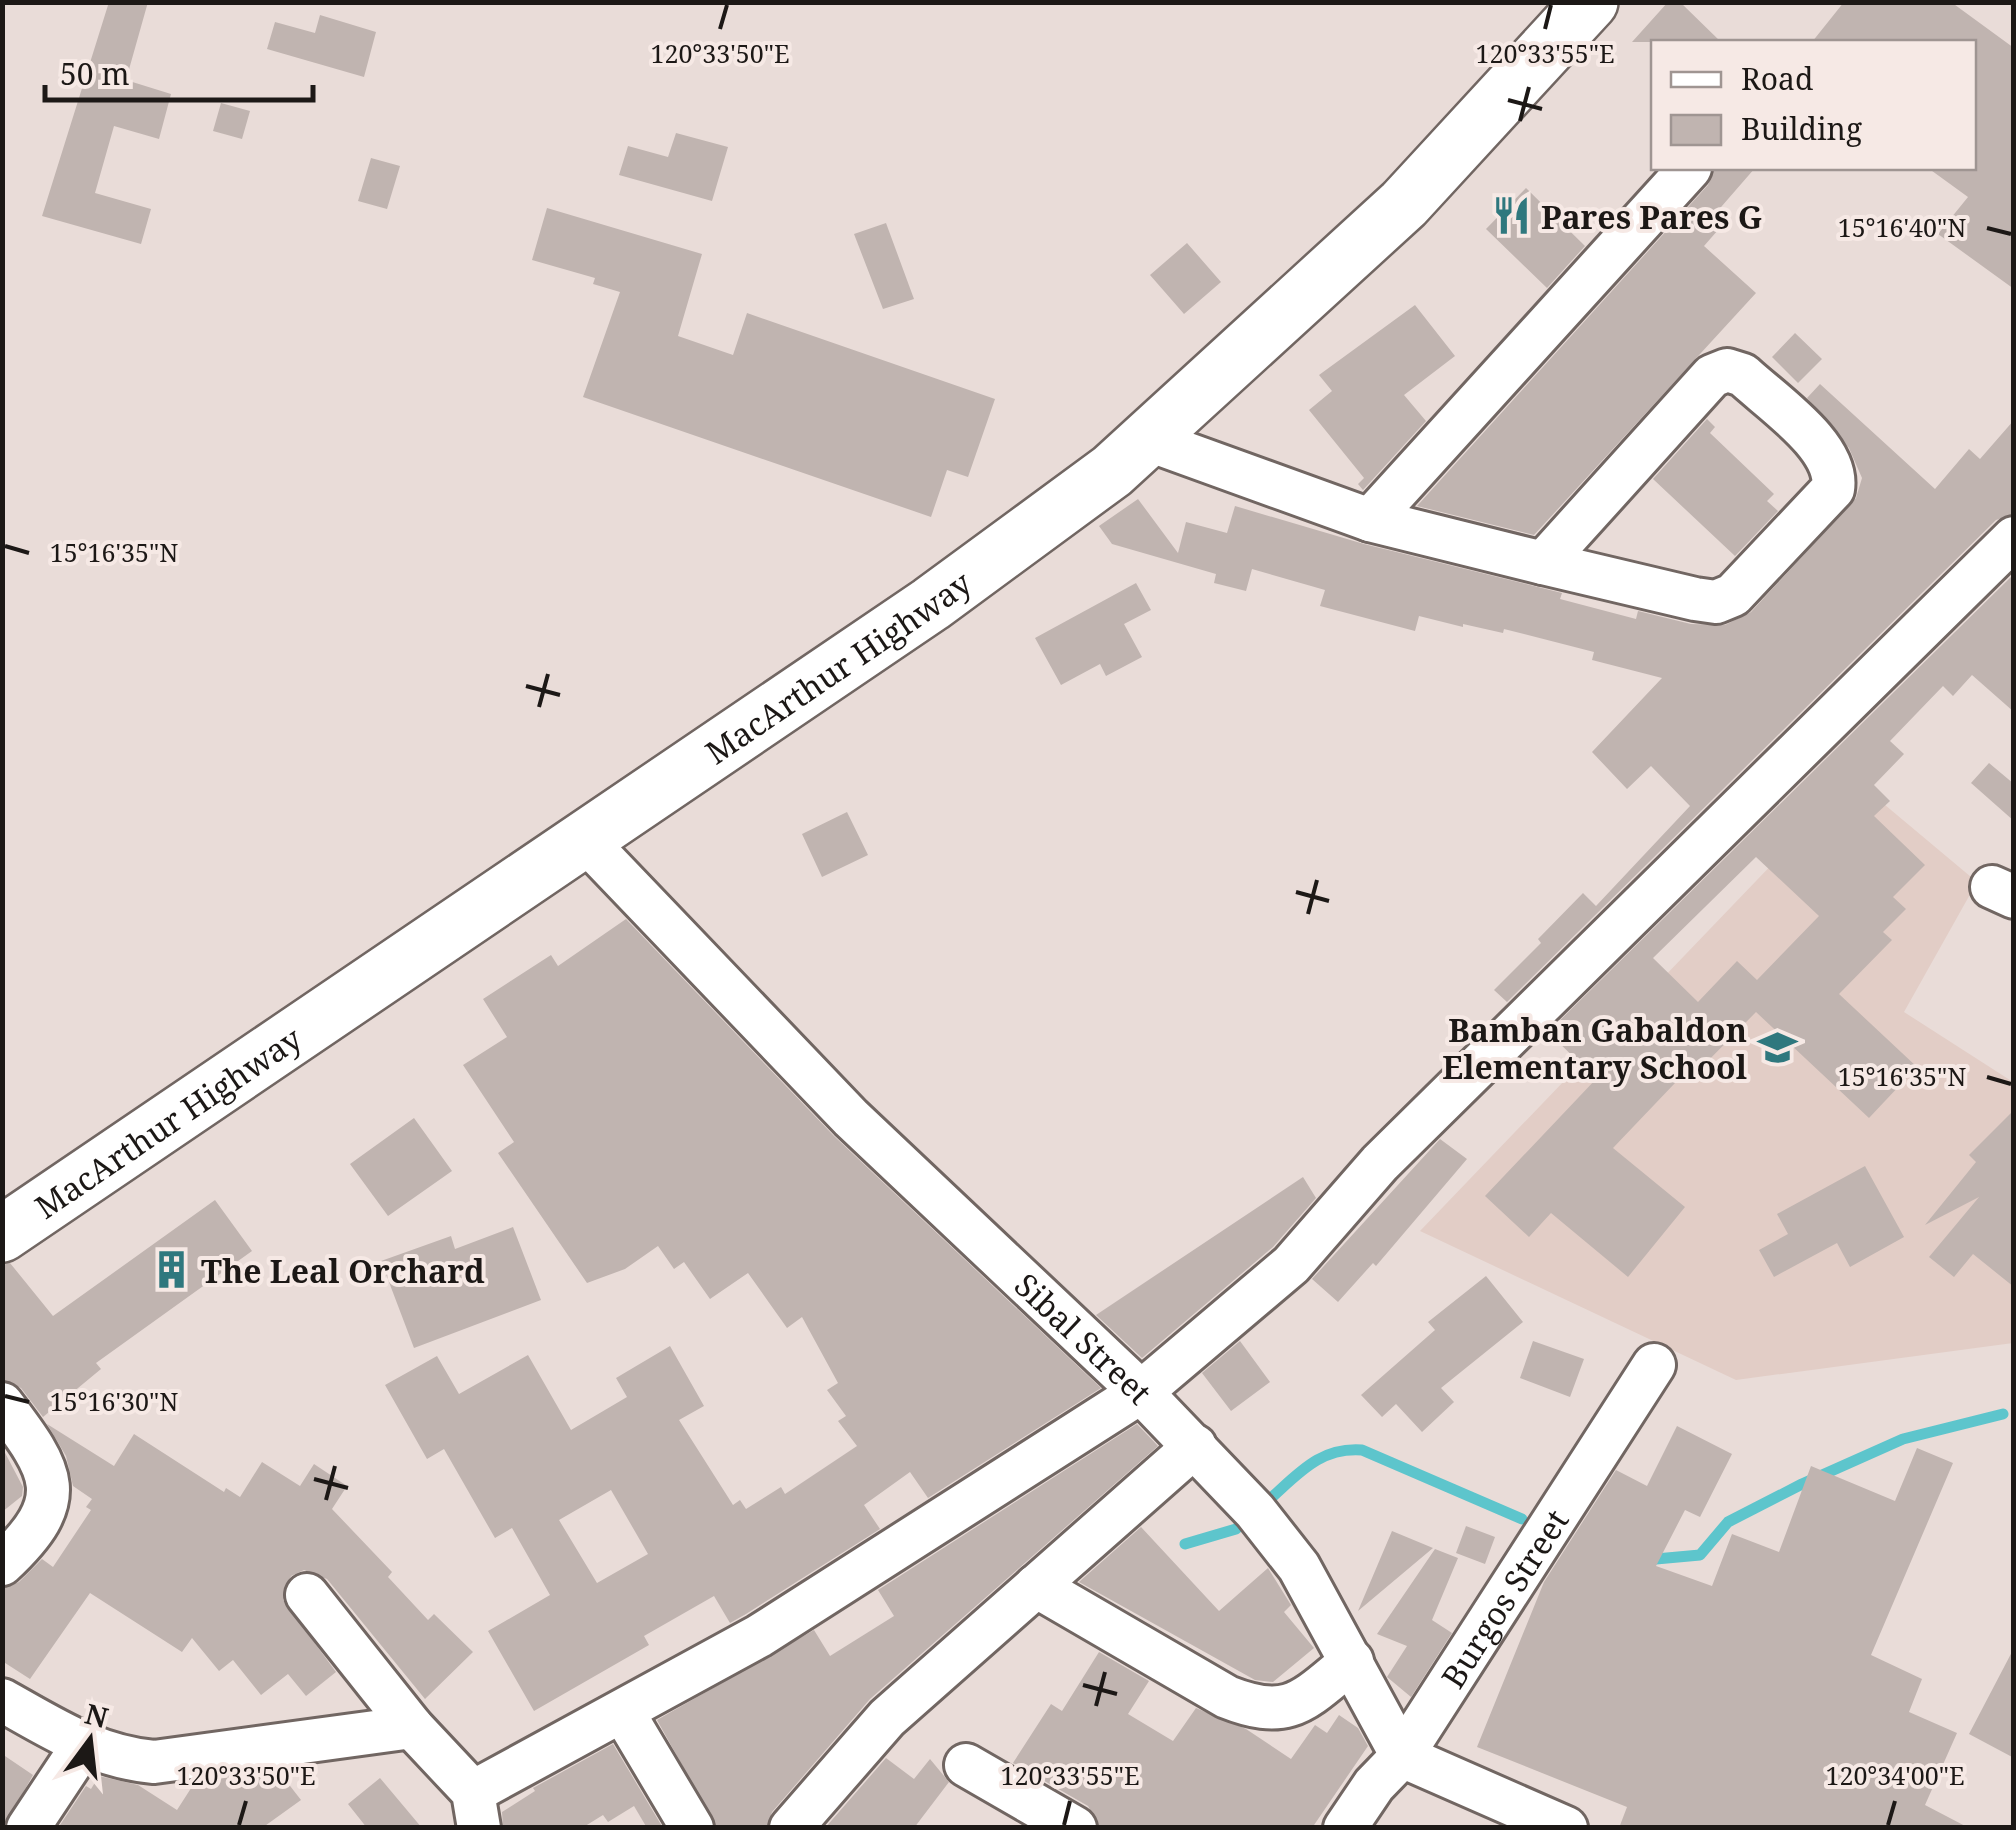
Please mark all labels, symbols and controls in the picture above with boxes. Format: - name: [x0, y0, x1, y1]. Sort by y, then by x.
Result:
- text: 120°33'50"E: [650, 36, 790, 70]
- text: 120°33'55"E: [1475, 36, 1615, 70]
- scale bar: [45, 40, 312, 102]
- legend: [1651, 40, 1976, 170]
- text: 50 m: [60, 53, 130, 94]
- text: Road: [1741, 58, 1813, 99]
- text: Building: [1741, 108, 1862, 149]
- restaurant icon: Pares Pares G: [1490, 195, 1532, 237]
- place label: Pares Pares G: [1541, 195, 1762, 238]
- text: 15°16'40"N: [1838, 210, 1966, 244]
- text: 15°16'35"N: [50, 535, 178, 569]
- street label: MacArthur Highway: [696, 560, 980, 773]
- place label: Bamban Gabaldon Elementary School: [1442, 1008, 1747, 1088]
- street label: MacArthur Highway: [26, 1016, 310, 1227]
- school or university icon: Bamban Gabaldon Elementary School: [1756, 1026, 1798, 1068]
- text: 15°16'35"N: [1838, 1059, 1966, 1093]
- building icon: The Leal Orchard: [150, 1249, 192, 1291]
- place label: The Leal Orchard: [201, 1249, 485, 1292]
- street label: Sibal Street: [1006, 1263, 1162, 1413]
- text: 15°16'30"N: [50, 1384, 178, 1418]
- street label: Burgos Street: [1430, 1501, 1577, 1696]
- north arrow: [40, 1690, 140, 1790]
- text: N: [81, 1694, 112, 1736]
- text: 120°33'50"E: [176, 1758, 316, 1792]
- text: 120°33'55"E: [1000, 1758, 1140, 1792]
- text: 120°34'00"E: [1825, 1758, 1965, 1792]

